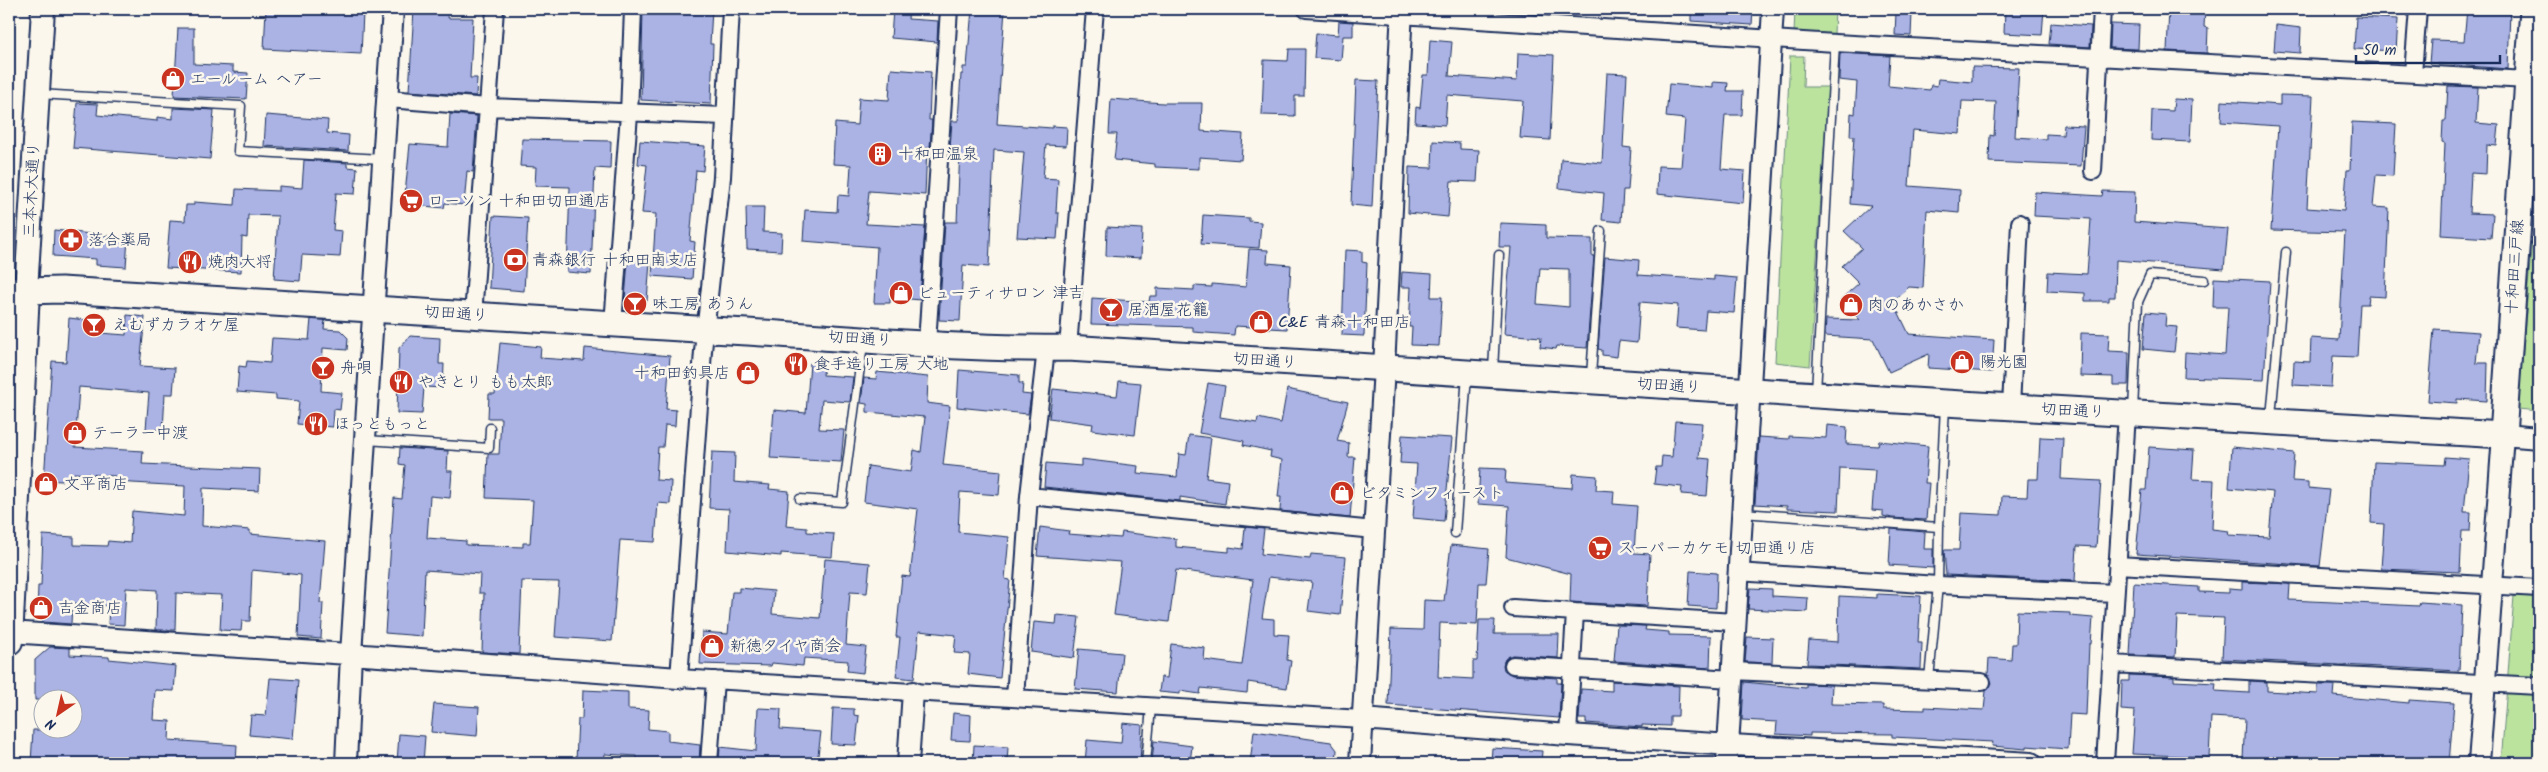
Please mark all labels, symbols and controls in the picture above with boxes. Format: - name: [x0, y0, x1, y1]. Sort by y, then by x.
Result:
- scale bar: [2356, 32, 2499, 64]
- text: 50 m: [2363, 39, 2397, 63]
- shop icon: エールーム ヘアー: [160, 66, 186, 92]
- place label: エールーム ヘアー: [190, 67, 323, 92]
- street label: 三本木大通り: [17, 141, 47, 239]
- building icon: 十和田温泉: [867, 141, 893, 167]
- place label: 十和田温泉: [898, 142, 978, 167]
- supermarket icon: ローソン 十和田切田通店: [398, 188, 424, 214]
- place label: ローソン 十和田切田通店: [428, 189, 610, 214]
- street label: 十和田三戸線: [2499, 218, 2531, 316]
- pharmacy icon: 落合薬局: [58, 227, 84, 253]
- place label: 落合薬局: [88, 228, 152, 253]
- bank icon: 青森銀行 十和田南支店: [502, 247, 528, 273]
- place label: 青森銀行 十和田南支店: [532, 248, 698, 273]
- restaurant icon: 焼肉大将: [177, 249, 203, 275]
- place label: 焼肉大将: [208, 250, 272, 275]
- shop icon: ビューティサロン 津吉: [888, 280, 914, 306]
- place label: ビューティサロン 津吉: [918, 281, 1084, 306]
- bar icon: 味工房 あうん: [622, 291, 648, 317]
- place label: 味工房 あうん: [652, 292, 754, 317]
- shop icon: 肉のあかさか: [1838, 292, 1864, 318]
- place label: 肉のあかさか: [1868, 293, 1964, 318]
- bar icon: 居酒屋花籠: [1098, 297, 1124, 323]
- place label: 居酒屋花籠: [1128, 298, 1208, 323]
- street label: 切田通り: [423, 299, 489, 329]
- shop icon: C&E 青森十和田店: [1248, 309, 1274, 335]
- place label: C&E 青森十和田店: [1278, 310, 1411, 335]
- bar icon: えむずカラオケ屋: [81, 312, 107, 338]
- place label: えむずカラオケ屋: [112, 313, 240, 338]
- street label: 切田通り: [827, 324, 893, 354]
- street label: 切田通り: [1232, 346, 1298, 376]
- shop icon: 陽光園: [1949, 349, 1975, 375]
- place label: 陽光園: [1980, 350, 2028, 375]
- restaurant icon: 食手造り工房 大地: [783, 351, 809, 377]
- place label: 食手造り工房 大地: [814, 352, 948, 377]
- bar icon: 舟唄: [310, 355, 336, 381]
- place label: 舟唄: [340, 356, 372, 381]
- shop icon: 十和田釣具店: [735, 360, 761, 386]
- place label: 十和田釣具店: [634, 361, 730, 386]
- restaurant icon: やきとり もも太郎: [388, 369, 414, 395]
- place label: やきとり もも太郎: [418, 370, 552, 395]
- street label: 切田通り: [1636, 371, 1702, 401]
- street label: 切田通り: [2040, 397, 2106, 425]
- restaurant icon: ほっともっと: [303, 411, 329, 437]
- place label: ほっともっと: [334, 412, 430, 437]
- shop icon: テーラー中渡: [62, 420, 88, 446]
- place label: テーラー中渡: [92, 421, 188, 446]
- shop icon: 文平商店: [33, 471, 59, 497]
- place label: 文平商店: [64, 472, 128, 497]
- shop icon: ビタミンフィースト: [1329, 480, 1355, 506]
- place label: ビタミンフィースト: [1360, 481, 1504, 506]
- supermarket icon: スーパーカケモ 切田通り店: [1587, 535, 1613, 561]
- place label: スーパーカケモ 切田通り店: [1618, 536, 1816, 561]
- shop icon: 吉金商店: [28, 595, 54, 621]
- place label: 吉金商店: [58, 596, 122, 621]
- shop icon: 新徳タイヤ商会: [699, 633, 725, 659]
- place label: 新徳タイヤ商会: [730, 634, 841, 659]
- north arrow: [32, 690, 82, 740]
- text: N: [41, 712, 61, 736]

